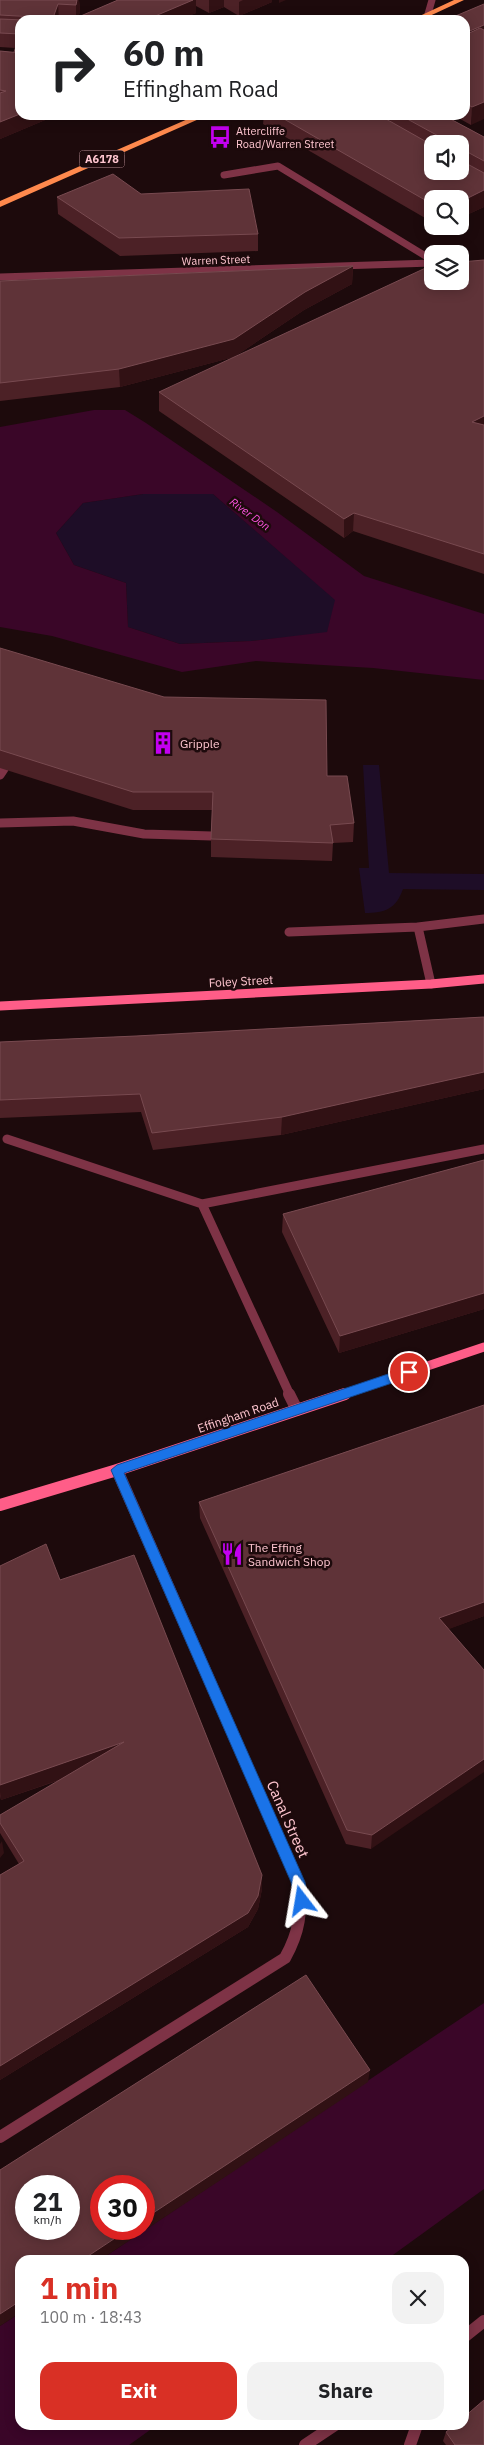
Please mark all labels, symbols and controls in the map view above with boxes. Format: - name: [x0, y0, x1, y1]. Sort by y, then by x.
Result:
- text: 60 m: [123, 30, 205, 76]
- icon: right: [40, 35, 105, 100]
- text: Effingham Road: [123, 74, 279, 103]
- bus stop icon: Attercliffe Road/Warren Street: [207, 124, 233, 150]
- place label: Attercliffe Road/Warren Street: [236, 124, 335, 151]
- map controls: [424, 135, 469, 290]
- button: sound: [424, 135, 469, 180]
- road number: A6178: [80, 150, 124, 168]
- button: search: [424, 190, 469, 235]
- button: layers: [424, 245, 469, 290]
- street label: Warren Street: [181, 252, 251, 268]
- water label: River Don: [227, 495, 273, 533]
- building icon: Gripple: [150, 730, 176, 756]
- place label: Gripple: [180, 736, 220, 751]
- street label: Foley Street: [208, 972, 274, 990]
- pin: [388, 1351, 430, 1393]
- icon: arrive: [395, 1358, 423, 1386]
- street label: Effingham Road: [195, 1394, 281, 1436]
- place label: The Effing Sandwich Shop: [248, 1540, 331, 1569]
- restaurant icon: The Effing Sandwich Shop: [219, 1541, 245, 1567]
- street label: Canal Street: [263, 1777, 313, 1861]
- position arrow: [275, 1874, 327, 1926]
- speed limit sign: 30: [90, 2175, 155, 2240]
- text: 21: [32, 2185, 63, 2218]
- text: km/h: [33, 2212, 62, 2227]
- text: 1 min: [40, 2268, 118, 2307]
- button: close: [392, 2272, 444, 2324]
- text: 100 m · 18:43: [40, 2307, 142, 2327]
- button: Exit: [40, 2362, 237, 2420]
- button: Share: [247, 2362, 444, 2420]

